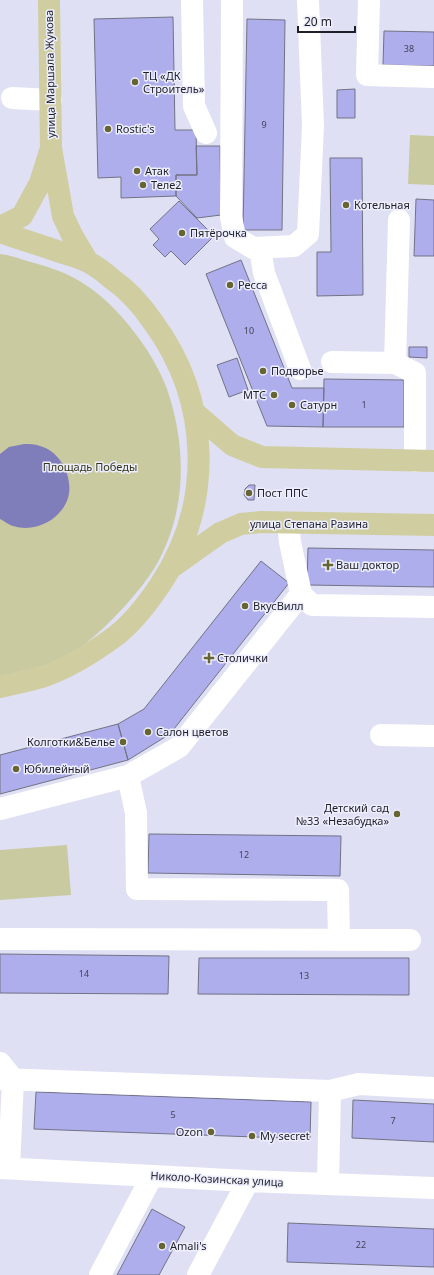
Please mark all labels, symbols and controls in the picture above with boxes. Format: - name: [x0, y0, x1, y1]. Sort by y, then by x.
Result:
- scale bar: [298, 8, 355, 34]
- street label: улица Маршала Жукова: [41, 10, 58, 138]
- text: 20 m: [304, 13, 332, 30]
- house number: 38: [404, 42, 414, 55]
- place label: ТЦ «ДК Строитель»: [143, 68, 205, 96]
- marker: ТЦ «ДК Строитель»: [130, 77, 140, 87]
- house number: 9: [261, 118, 267, 131]
- place label: Rostic's: [116, 121, 155, 136]
- marker: Rostic's: [103, 124, 113, 134]
- place label: Атак: [145, 163, 169, 178]
- marker: Атак: [132, 166, 142, 176]
- place label: Теле2: [151, 177, 182, 192]
- marker: Теле2: [138, 180, 148, 190]
- place label: Котельная: [354, 197, 410, 212]
- marker: Котельная: [341, 200, 351, 210]
- place label: Пятёрочка: [190, 225, 247, 240]
- marker: Пятёрочка: [177, 228, 187, 238]
- place label: Ресса: [238, 277, 267, 292]
- marker: Ресса: [225, 280, 235, 290]
- house number: 10: [244, 324, 254, 337]
- place label: Подворье: [271, 363, 324, 378]
- marker: Подворье: [258, 366, 268, 376]
- place label: МТС: [243, 387, 266, 402]
- marker: МТС: [269, 390, 279, 400]
- place label: Сатурн: [300, 397, 337, 412]
- house number: 1: [361, 398, 367, 411]
- marker: Сатурн: [287, 400, 297, 410]
- park label: Площадь Победы: [43, 459, 137, 474]
- place label: Пост ППС: [257, 485, 308, 500]
- marker: Пост ППС: [244, 488, 254, 498]
- street label: улица Степана Разина: [250, 516, 368, 531]
- place label: Ваш доктор: [336, 557, 400, 572]
- marker: Ваш доктор: [323, 560, 333, 570]
- place label: ВкусВилл: [253, 598, 304, 613]
- marker: ВкусВилл: [240, 601, 250, 611]
- place label: Столички: [217, 650, 268, 665]
- marker: Столички: [204, 653, 214, 663]
- place label: Салон цветов: [156, 724, 228, 739]
- marker: Салон цветов: [143, 727, 153, 737]
- place label: Колготки&Белье: [27, 734, 115, 749]
- marker: Колготки&Белье: [118, 737, 128, 747]
- place label: Юбилейный: [24, 761, 90, 776]
- marker: Юбилейный: [11, 764, 21, 774]
- place label: Детский сад №33 «Незабудка»: [296, 800, 389, 828]
- marker: Детский сад №33 «Незабудка»: [392, 809, 402, 819]
- house number: 12: [239, 848, 249, 861]
- house number: 14: [79, 967, 89, 980]
- house number: 13: [299, 969, 309, 982]
- house number: 5: [170, 1108, 176, 1121]
- house number: 7: [390, 1114, 396, 1127]
- place label: Ozon: [176, 1124, 203, 1139]
- marker: Ozon: [206, 1127, 216, 1137]
- place label: My secret: [260, 1128, 310, 1143]
- marker: My secret: [247, 1131, 257, 1141]
- street label: Николо-Козинская улица: [150, 1168, 284, 1189]
- place label: Amali's: [170, 1238, 207, 1253]
- house number: 22: [356, 1238, 366, 1251]
- marker: Amali's: [157, 1241, 167, 1251]

